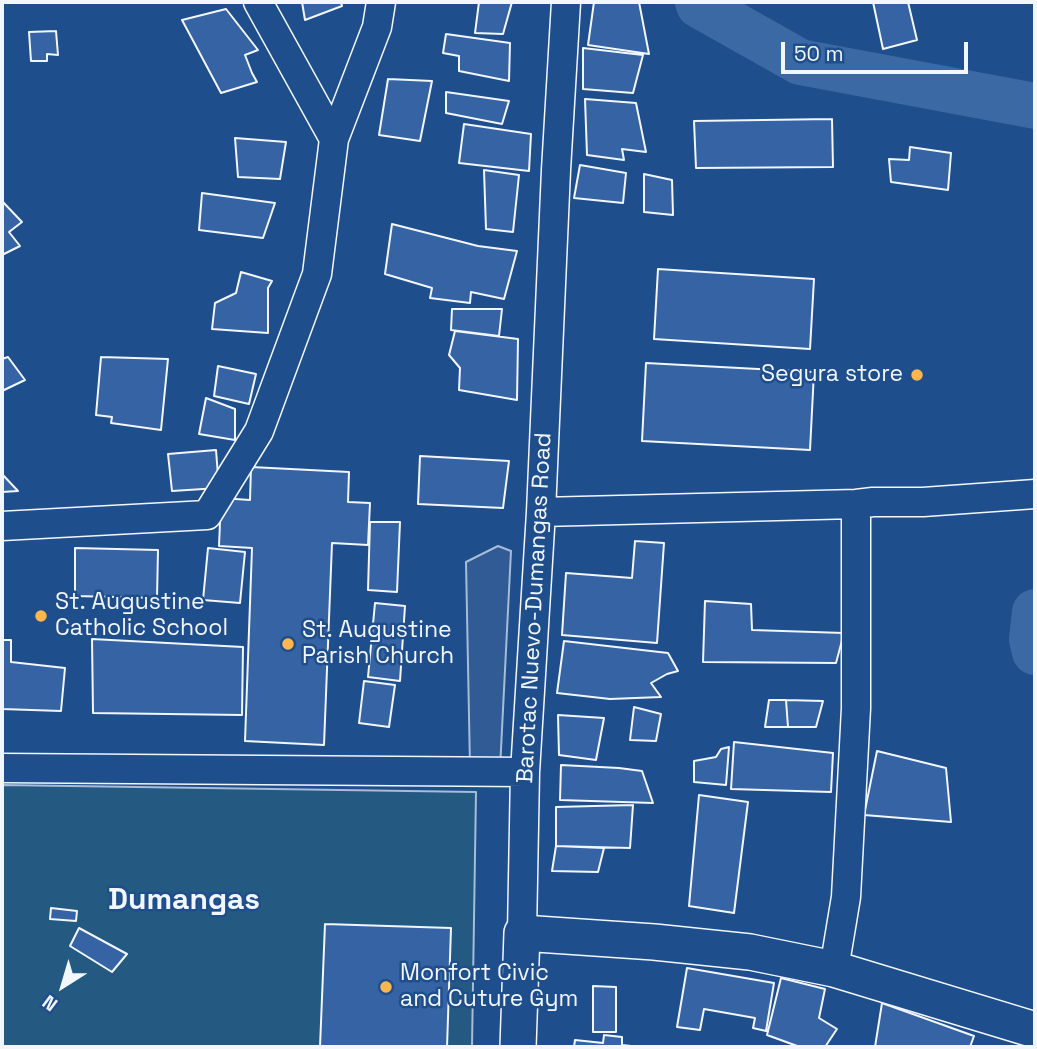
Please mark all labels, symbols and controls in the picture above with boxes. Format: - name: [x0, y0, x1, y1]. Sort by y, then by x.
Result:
- scale bar: [785, 28, 972, 72]
- text: 50 m: [794, 40, 844, 67]
- place label: Segura store: [761, 361, 903, 389]
- marker: Segura store: [909, 367, 925, 383]
- street label: Barotac Nuevo-Dumangas Road: [512, 432, 558, 784]
- place label: St. Augustine Catholic School: [55, 589, 228, 643]
- marker: St. Augustine Catholic School: [33, 608, 49, 624]
- place label: St. Augustine Parish Church: [302, 617, 454, 671]
- marker: St. Augustine Parish Church: [280, 636, 296, 652]
- district label: Dumangas: [108, 883, 260, 919]
- north arrow: [28, 951, 98, 1021]
- place label: Monfort Civic and Cuture Gym: [400, 960, 578, 1014]
- marker: Monfort Civic and Cuture Gym: [378, 979, 394, 995]
- text: N: [37, 989, 63, 1017]

